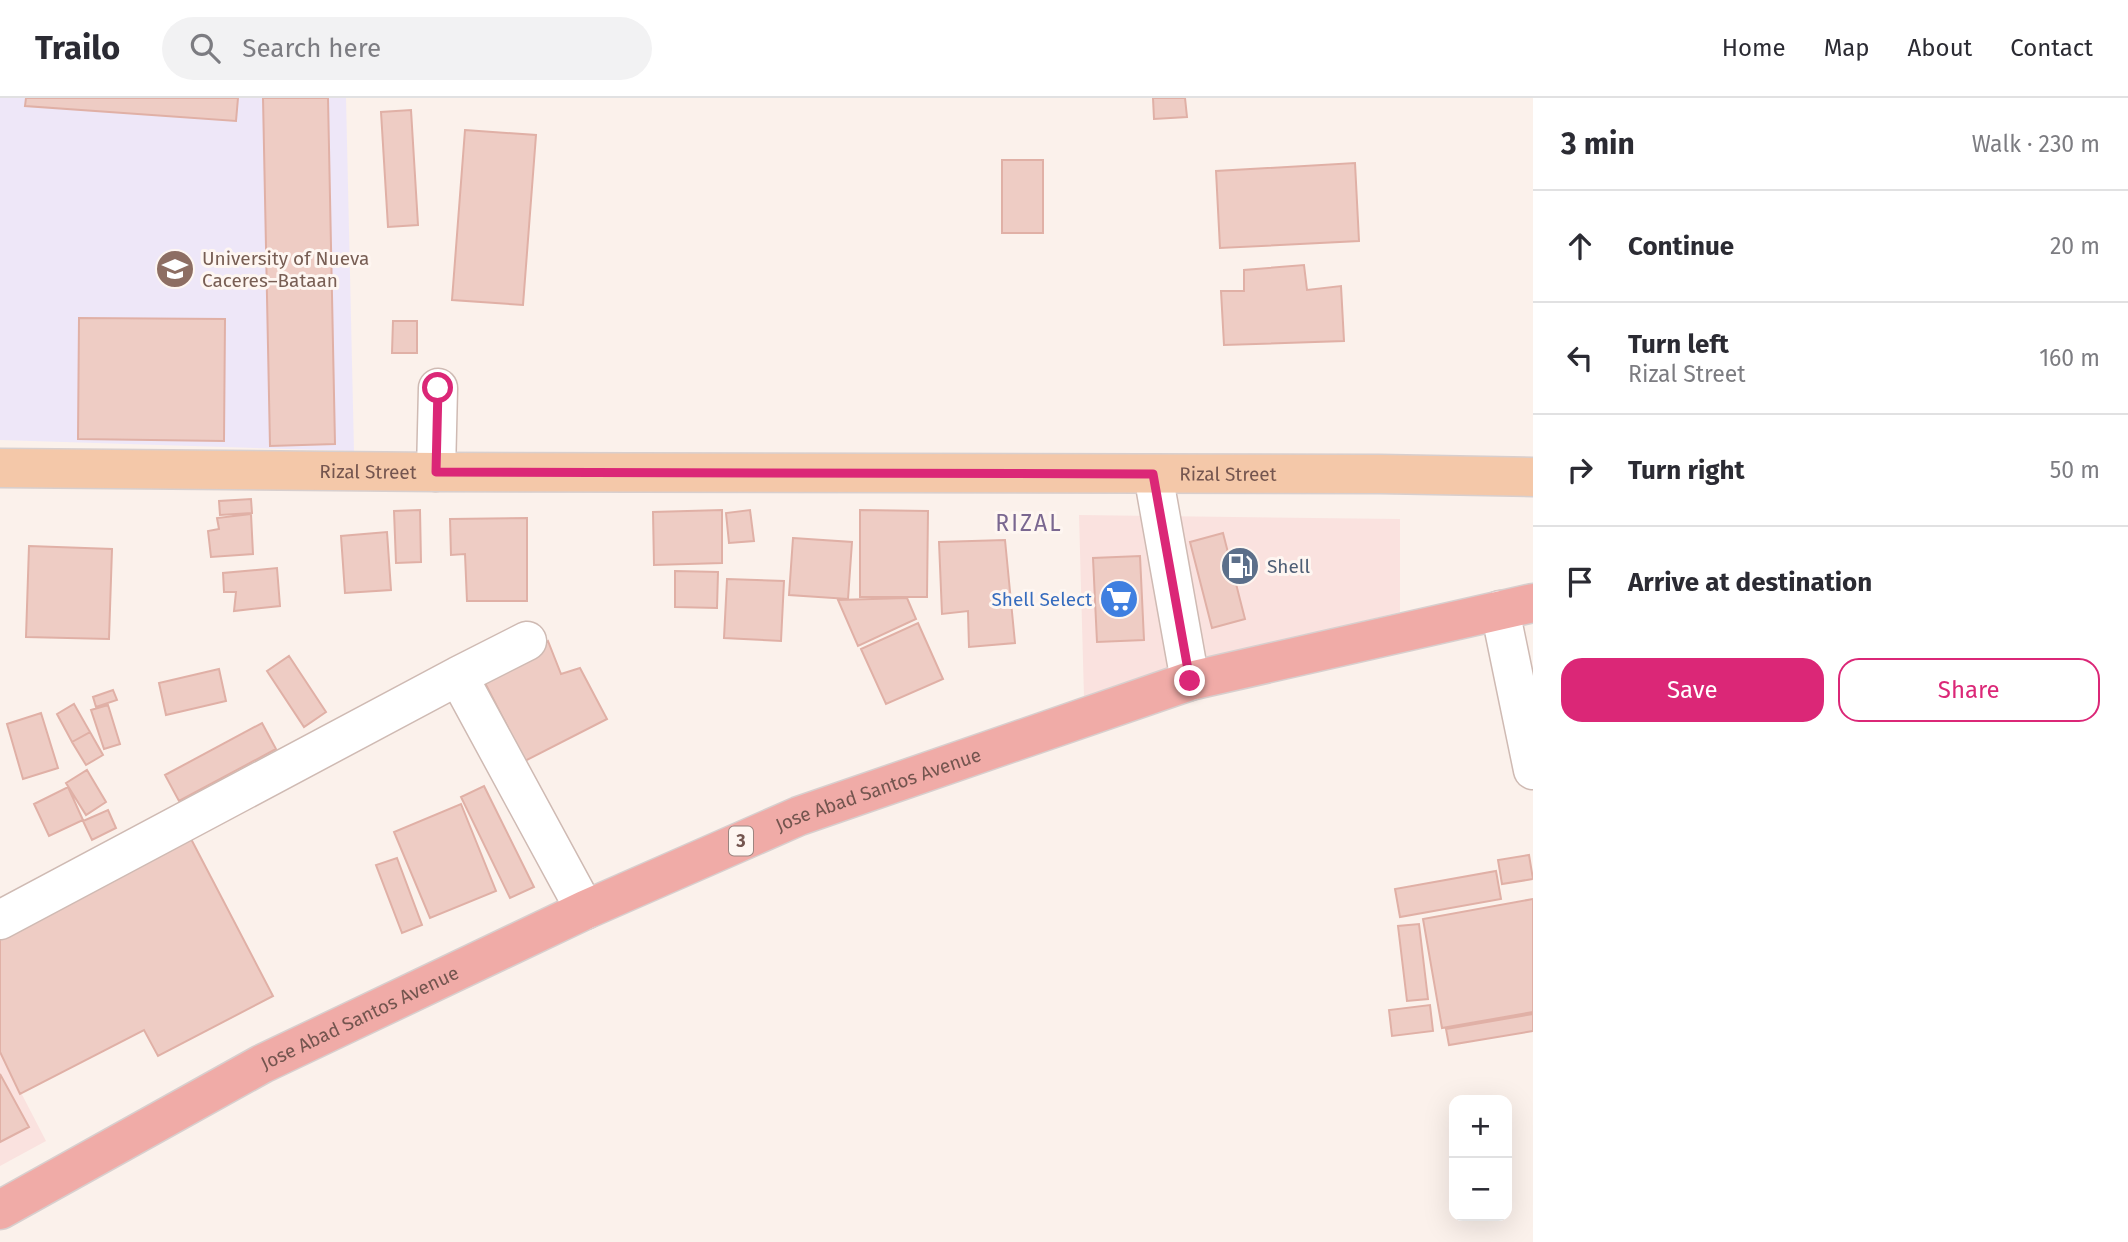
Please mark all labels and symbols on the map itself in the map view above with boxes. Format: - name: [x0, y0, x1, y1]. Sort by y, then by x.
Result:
- place label: University of Nueva Caceres–Bataan: [202, 247, 369, 292]
- school or university icon: University of Nueva Caceres–Bataan: [154, 248, 196, 290]
- route start: [422, 372, 453, 403]
- street label: Rizal Street: [319, 460, 417, 484]
- street label: Rizal Street: [1179, 463, 1277, 486]
- district label: RIZAL: [995, 509, 1063, 537]
- fuel station icon: Shell: [1219, 545, 1261, 587]
- place label: Shell: [1267, 555, 1310, 578]
- supermarket icon: Shell Select: [1098, 578, 1140, 620]
- place label: Shell Select: [992, 588, 1092, 611]
- route end: [1174, 665, 1205, 696]
- street label: Jose Abad Santos Avenue: [772, 743, 984, 837]
- road number: 3: [729, 826, 753, 856]
- street label: Jose Abad Santos Avenue: [257, 961, 462, 1075]

